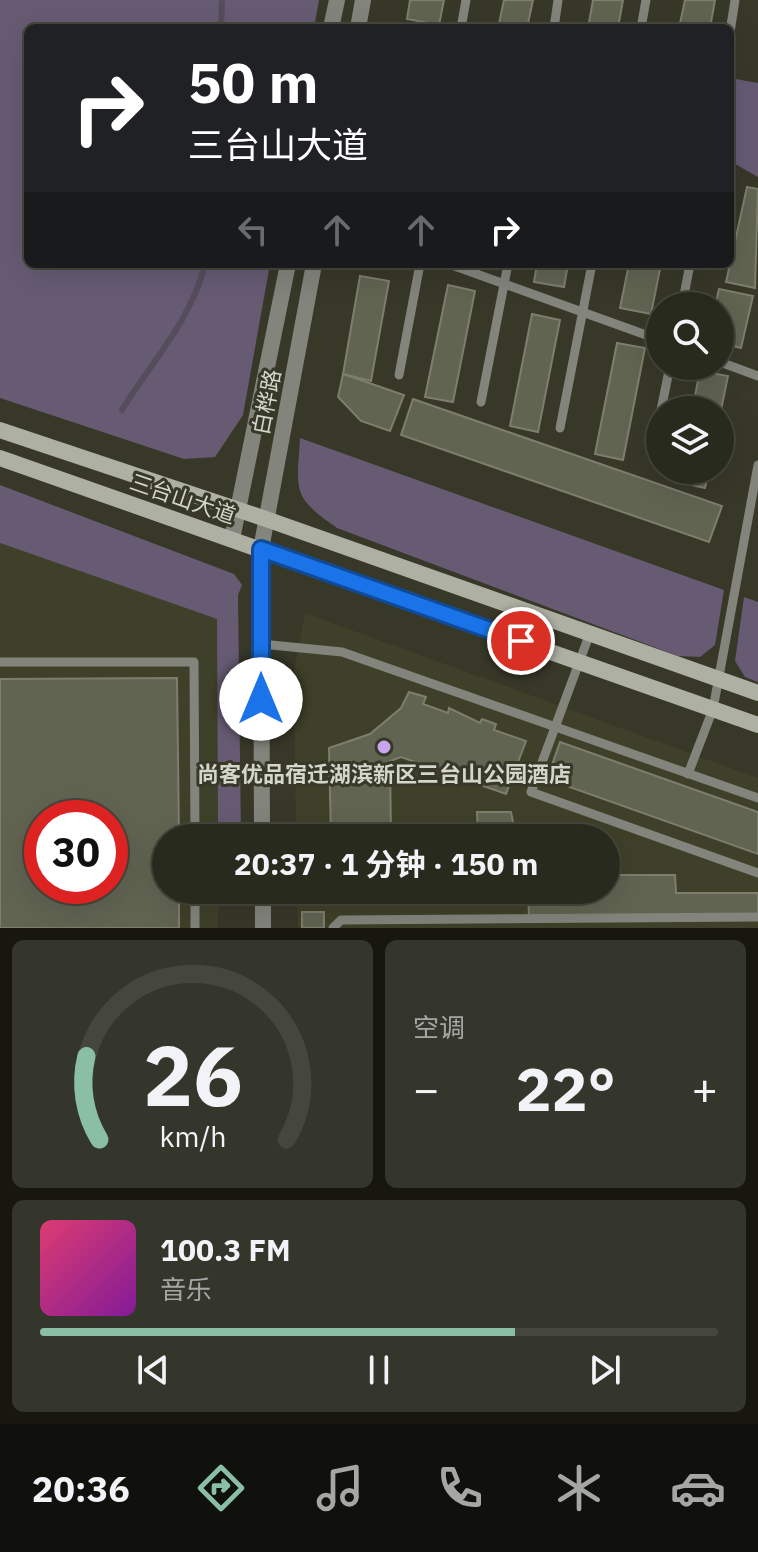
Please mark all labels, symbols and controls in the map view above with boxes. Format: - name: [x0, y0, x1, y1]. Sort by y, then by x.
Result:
- text: 50 m: [188, 46, 318, 118]
- icon: right: [56, 56, 160, 160]
- text: 三台山大道: [188, 121, 368, 168]
- icon: left: [231, 208, 275, 252]
- icon: ahead: [315, 208, 359, 252]
- icon: ahead: [399, 208, 443, 252]
- icon: right: [483, 208, 527, 252]
- map controls: [646, 292, 734, 484]
- button: search: [646, 292, 734, 380]
- street label: 白桦路: [245, 367, 287, 437]
- button: layers: [646, 396, 734, 484]
- street label: 三台山大道: [126, 466, 240, 530]
- pin: [487, 607, 555, 675]
- icon: arrive: [499, 619, 543, 663]
- position arrow: [219, 657, 303, 741]
- marker: 尚客优品宿迁湖滨新区三台山公园酒店: [375, 738, 393, 756]
- place label: 尚客优品宿迁湖滨新区三台山公园酒店: [197, 759, 571, 788]
- speed limit sign: 30: [24, 800, 128, 904]
- text: 20:37 · 1 分钟 · 150 m: [234, 844, 538, 883]
- text: 空调: [413, 1010, 465, 1044]
- text: 26: [143, 1021, 242, 1129]
- text: 22°: [515, 1049, 616, 1128]
- text: −: [413, 1060, 439, 1117]
- text: +: [692, 1060, 718, 1117]
- text: km/h: [159, 1118, 226, 1155]
- text: 100.3 FM: [160, 1230, 291, 1269]
- text: 音乐: [160, 1272, 212, 1306]
- icon: previous: [131, 1348, 175, 1392]
- icon: pause: [357, 1348, 401, 1392]
- icon: next: [583, 1348, 627, 1392]
- icon: directions: [193, 1460, 249, 1516]
- icon: music: [312, 1460, 368, 1516]
- icon: phone: [432, 1460, 488, 1516]
- icon: climate: [551, 1460, 607, 1516]
- icon: car: [670, 1460, 726, 1516]
- text: 20:36: [32, 1465, 130, 1512]

